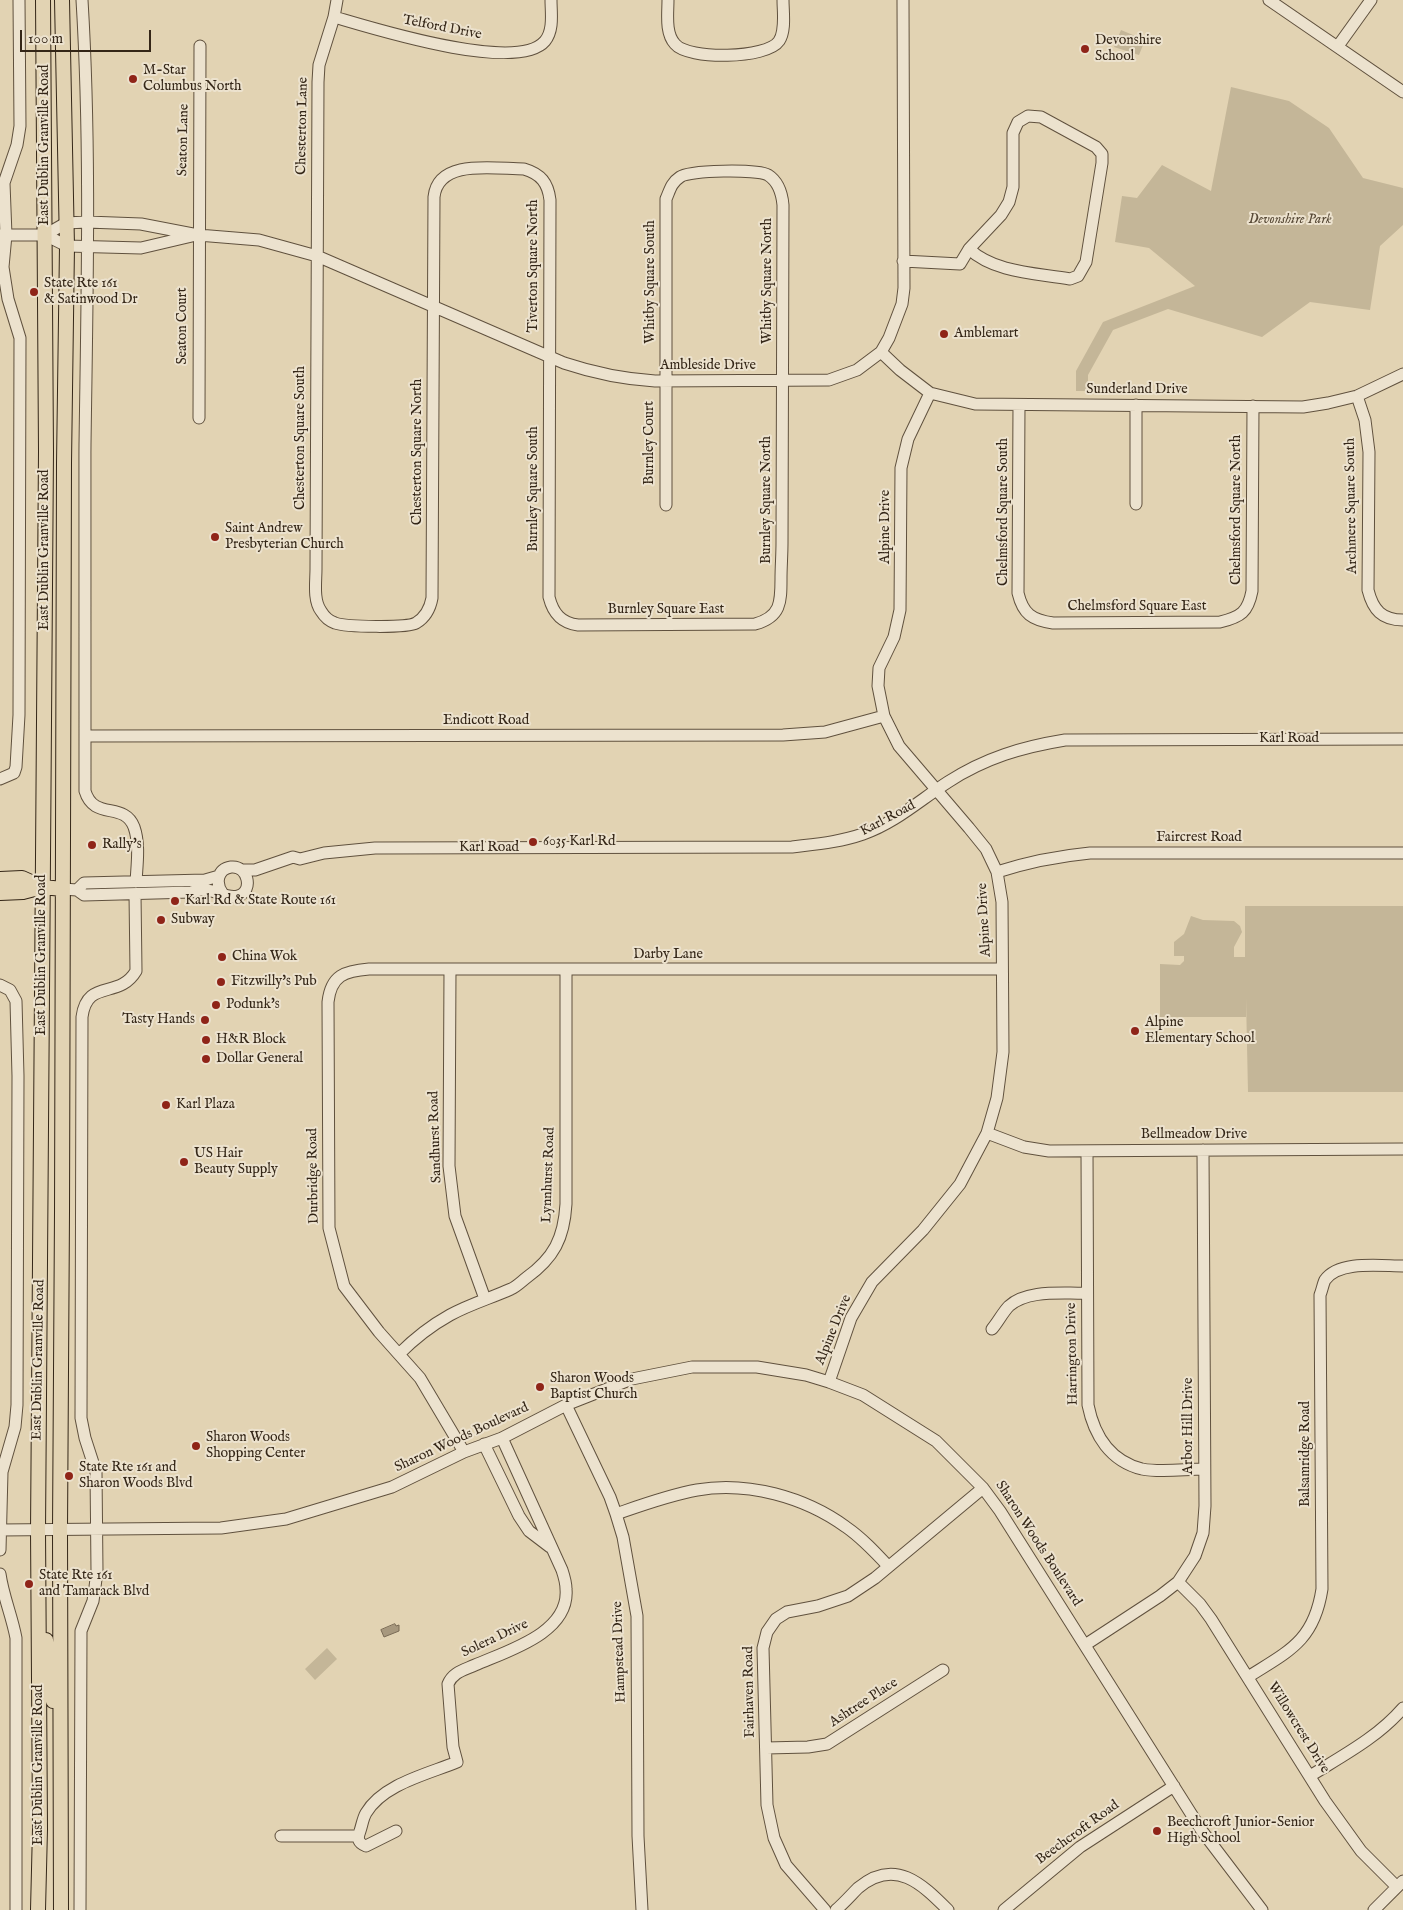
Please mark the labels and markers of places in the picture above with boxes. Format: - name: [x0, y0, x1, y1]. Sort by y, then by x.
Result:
- place label: Devonshire School: [1095, 33, 1161, 65]
- marker: Devonshire School: [1079, 43, 1091, 55]
- place label: M-Star Columbus North: [143, 63, 242, 95]
- marker: M-Star Columbus North: [127, 73, 139, 85]
- place label: State Rte 161 & Satinwood Dr: [44, 276, 138, 308]
- marker: State Rte 161 & Satinwood Dr: [28, 286, 40, 298]
- place label: Amblemart: [954, 326, 1019, 342]
- marker: Amblemart: [938, 328, 950, 340]
- place label: Saint Andrew Presbyterian Church: [225, 521, 344, 554]
- marker: Saint Andrew Presbyterian Church: [209, 531, 221, 543]
- place label: 6035 Karl Rd: [543, 834, 615, 850]
- marker: 6035 Karl Rd: [527, 836, 539, 848]
- place label: Rally's: [102, 837, 142, 853]
- marker: Rally's: [86, 839, 98, 851]
- place label: Karl Rd & State Route 161: [185, 893, 336, 909]
- marker: Karl Rd & State Route 161: [169, 895, 181, 907]
- place label: Subway: [171, 912, 215, 928]
- marker: Subway: [155, 914, 167, 926]
- place label: China Wok: [232, 949, 297, 965]
- marker: China Wok: [216, 951, 228, 963]
- place label: Fitzwilly's Pub: [231, 974, 317, 990]
- marker: Fitzwilly's Pub: [215, 976, 227, 988]
- place label: Podunk's: [226, 997, 280, 1013]
- marker: Podunk's: [210, 999, 222, 1011]
- place label: Tasty Hands: [122, 1012, 195, 1028]
- marker: Tasty Hands: [199, 1014, 211, 1026]
- place label: Alpine Elementary School: [1145, 1015, 1255, 1048]
- marker: Alpine Elementary School: [1129, 1025, 1141, 1037]
- place label: H&R Block: [216, 1032, 286, 1048]
- marker: H&R Block: [200, 1034, 212, 1046]
- place label: Dollar General: [216, 1051, 303, 1067]
- marker: Dollar General: [200, 1053, 212, 1065]
- place label: Karl Plaza: [176, 1097, 235, 1113]
- marker: Karl Plaza: [160, 1099, 172, 1111]
- place label: US Hair Beauty Supply: [194, 1146, 278, 1178]
- marker: US Hair Beauty Supply: [178, 1156, 190, 1168]
- place label: Sharon Woods Baptist Church: [550, 1371, 637, 1404]
- marker: Sharon Woods Baptist Church: [534, 1381, 546, 1393]
- place label: Sharon Woods Shopping Center: [206, 1430, 305, 1462]
- marker: Sharon Woods Shopping Center: [190, 1440, 202, 1452]
- place label: State Rte 161 and Sharon Woods Blvd: [79, 1460, 192, 1492]
- marker: State Rte 161 and Sharon Woods Blvd: [63, 1470, 75, 1482]
- place label: State Rte 161 and Tamarack Blvd: [39, 1568, 149, 1600]
- marker: State Rte 161 and Tamarack Blvd: [23, 1578, 35, 1590]
- place label: Beechcroft Junior-Senior High School: [1167, 1815, 1314, 1848]
- marker: Beechcroft Junior-Senior High School: [1151, 1825, 1163, 1837]

